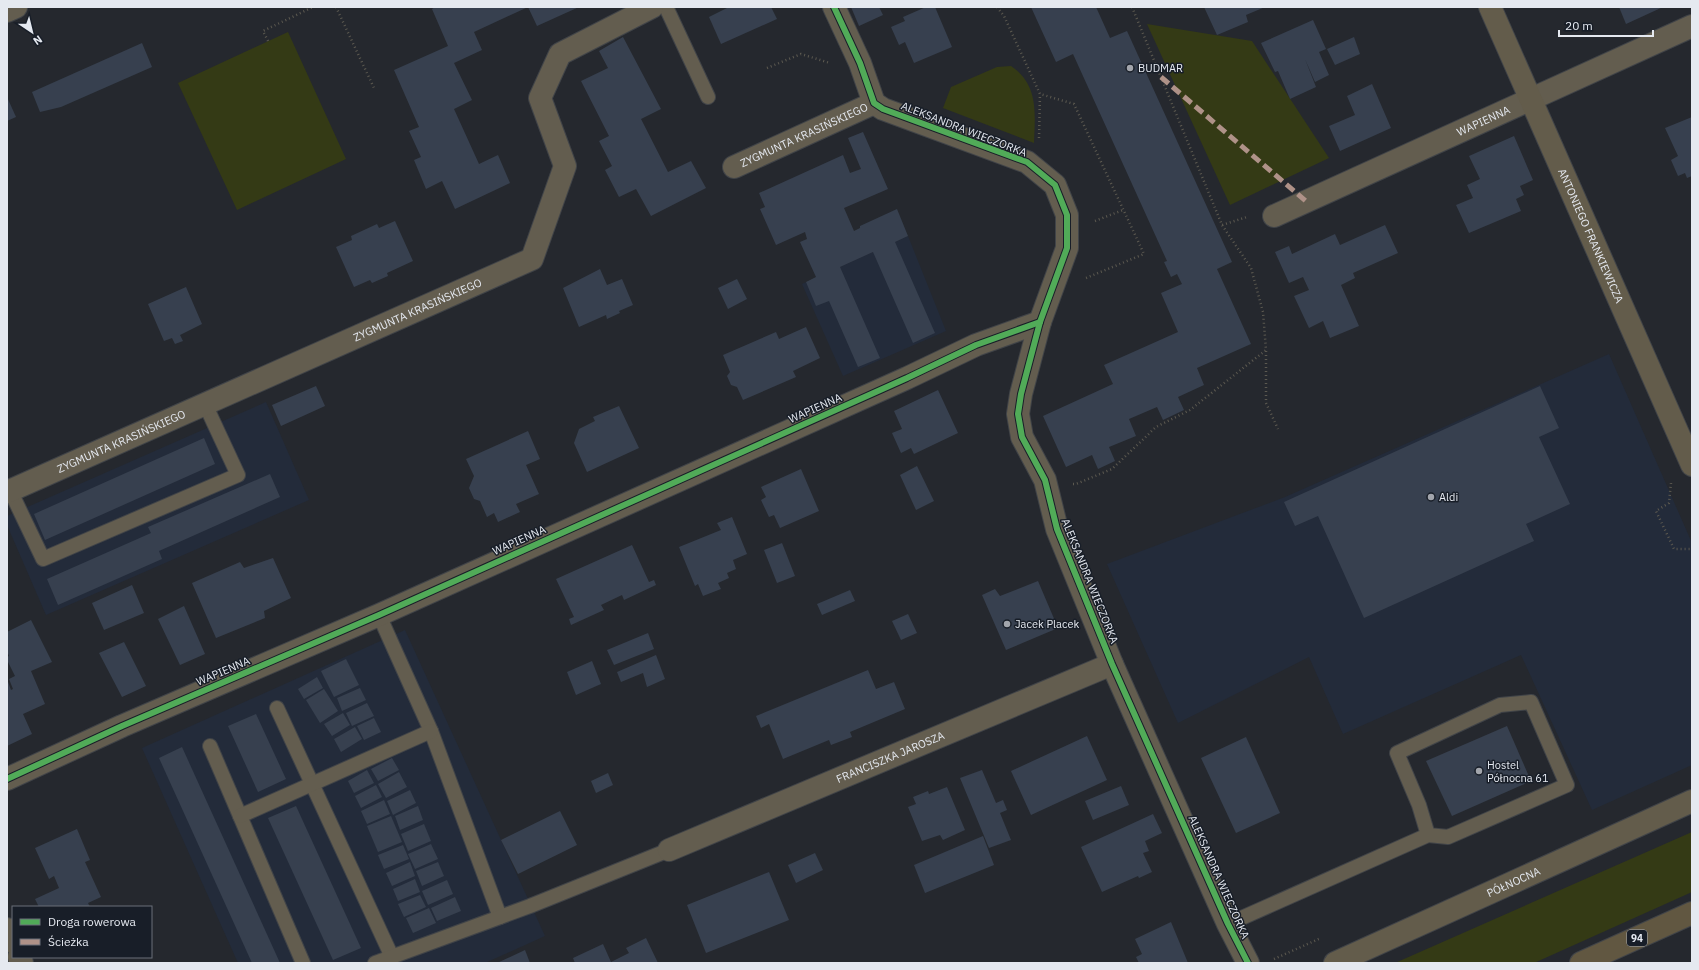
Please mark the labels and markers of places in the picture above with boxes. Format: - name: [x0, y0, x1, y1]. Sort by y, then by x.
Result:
- place label: BUDMAR: [1138, 61, 1183, 75]
- marker: BUDMAR: [1125, 63, 1135, 73]
- place label: Aldi: [1439, 490, 1458, 504]
- marker: Aldi: [1426, 492, 1436, 502]
- place label: Jacek Placek: [1015, 617, 1079, 631]
- marker: Jacek Placek: [1002, 619, 1012, 629]
- place label: Hostel Północna 61: [1487, 758, 1549, 785]
- marker: Hostel Północna 61: [1474, 766, 1484, 776]

